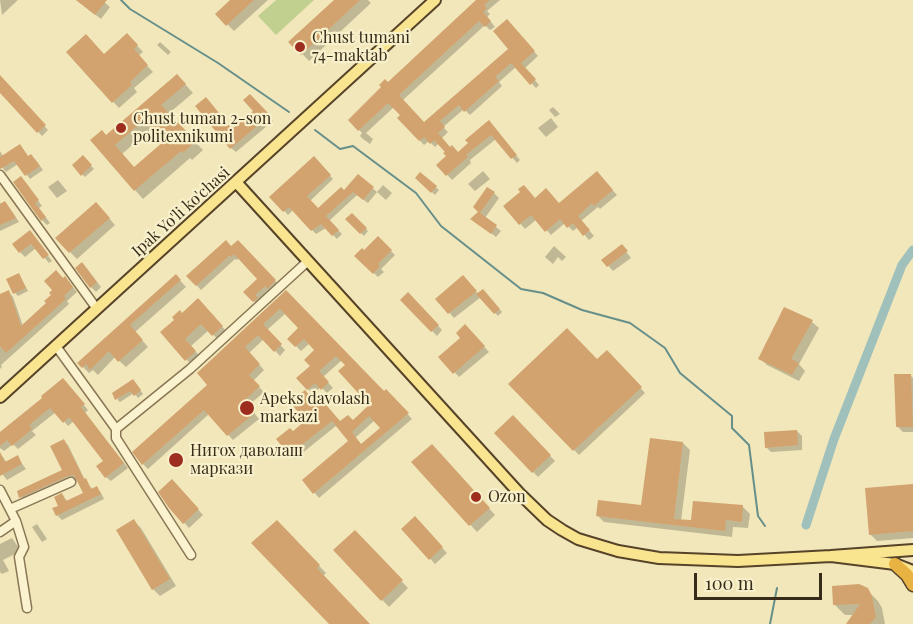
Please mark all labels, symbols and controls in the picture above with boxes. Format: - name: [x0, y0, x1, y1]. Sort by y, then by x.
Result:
- place label: Chust tumani 74-maktab: [312, 28, 410, 66]
- marker: Chust tumani 74-maktab: [293, 40, 307, 54]
- place label: Chust tuman 2-son politexnikumi: [133, 109, 271, 147]
- marker: Chust tuman 2-son politexnikumi: [114, 121, 128, 135]
- street label: Ipak Yo'li ko'chasi: [128, 163, 234, 261]
- place label: Apeks davolash markazi: [260, 389, 370, 427]
- marker: Apeks davolash markazi: [238, 399, 256, 417]
- place label: Нигох даволаш маркази: [190, 441, 303, 479]
- marker: Нигох даволаш маркази: [167, 451, 185, 469]
- place label: Ozon: [488, 487, 526, 507]
- marker: Ozon: [469, 490, 483, 504]
- scale bar: [697, 561, 824, 599]
- text: 100 m: [705, 571, 754, 595]

